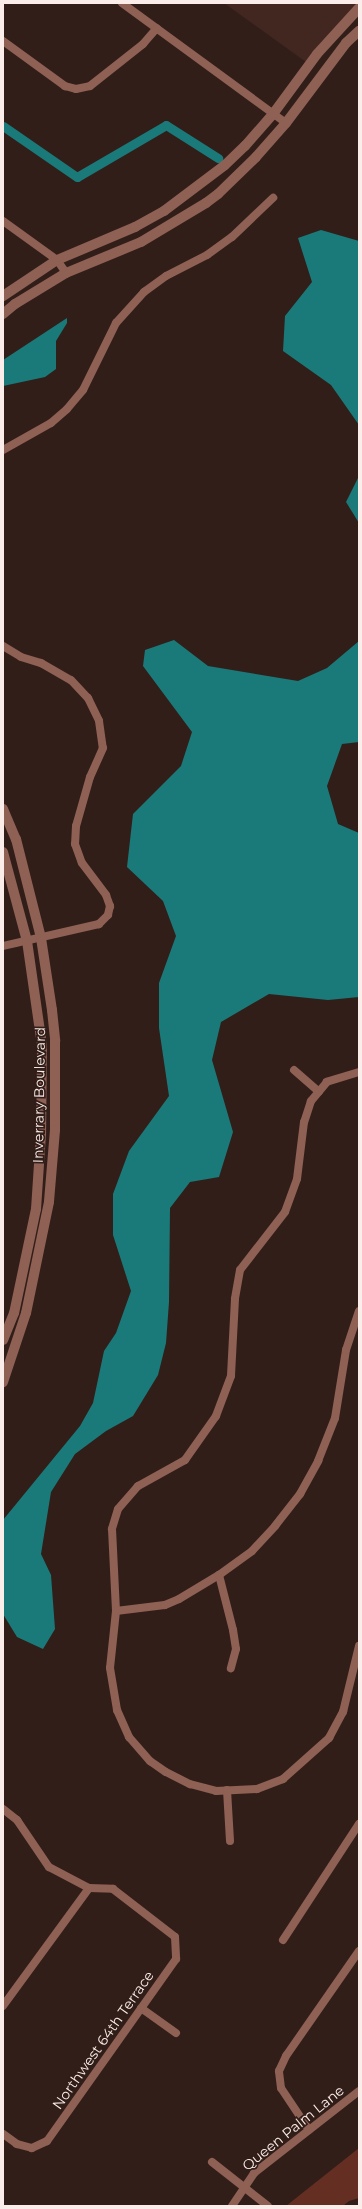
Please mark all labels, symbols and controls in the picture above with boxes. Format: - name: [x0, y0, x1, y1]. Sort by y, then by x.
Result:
- street label: Inverrary Boulevard: [29, 1027, 49, 1163]
- street label: Northwest 64th Terrace: [49, 1968, 157, 2112]
- street label: Queen Palm Lane: [239, 2082, 347, 2174]

